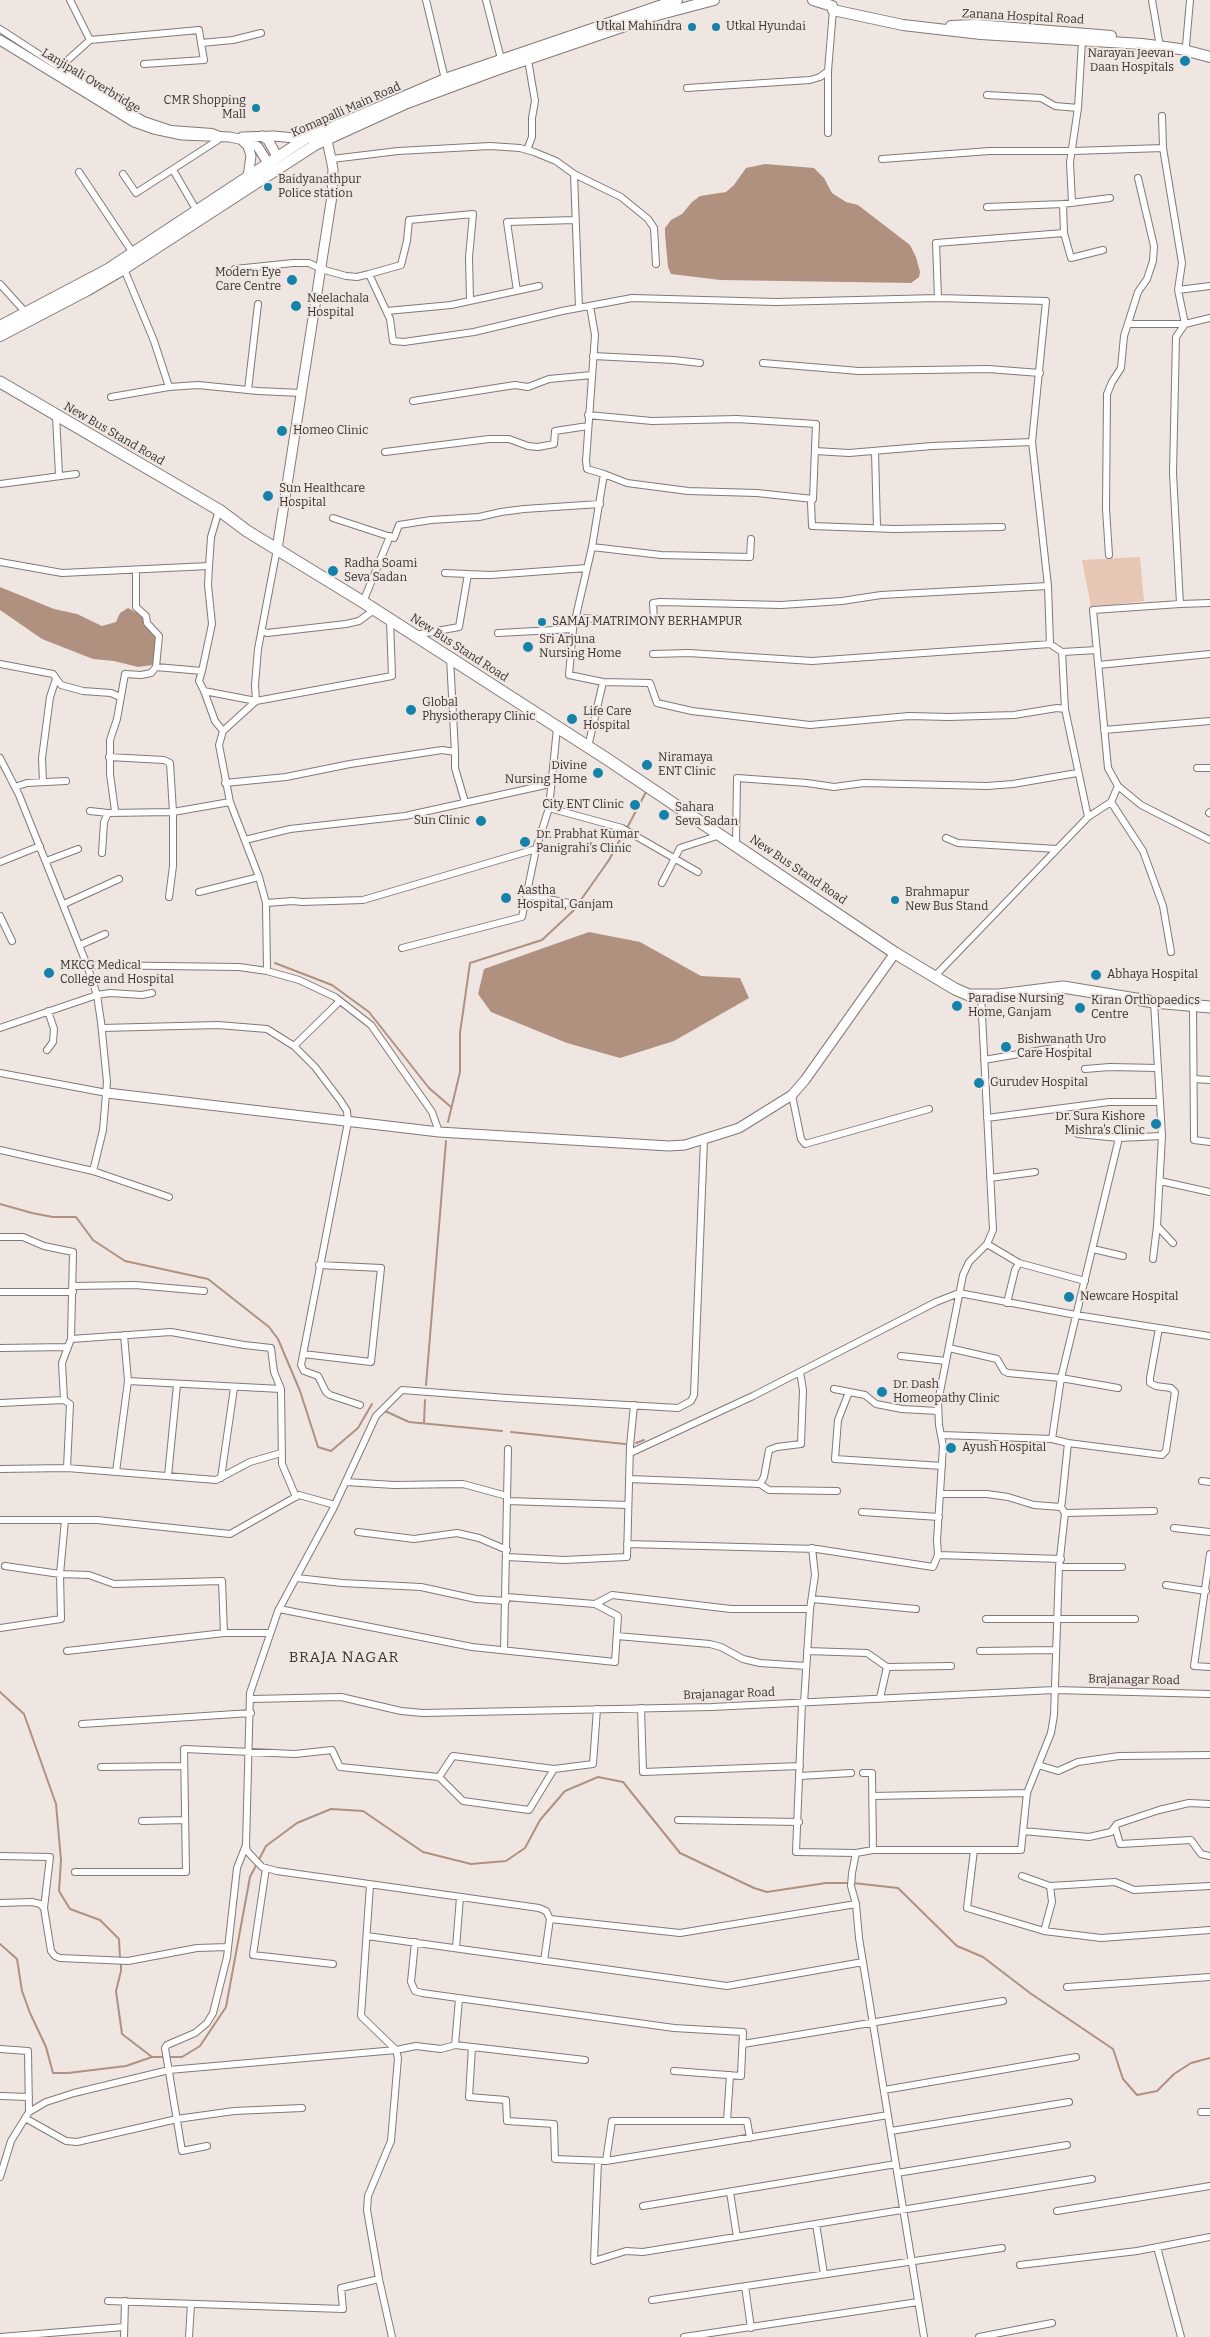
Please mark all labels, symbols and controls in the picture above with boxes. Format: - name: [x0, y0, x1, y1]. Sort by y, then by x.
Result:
- street label: Zanana Hospital Road: [962, 7, 1084, 27]
- place label: Utkal Mahindra: [596, 20, 682, 34]
- place label: Utkal Hyundai: [726, 20, 806, 34]
- marker: Utkal Mahindra: [686, 21, 698, 33]
- marker: Utkal Hyundai: [710, 21, 722, 33]
- street label: Lanjipali Overbridge: [39, 46, 143, 116]
- place label: Narayan Jeevan Daan Hospitals: [1087, 47, 1174, 75]
- marker: Narayan Jeevan Daan Hospitals: [1178, 54, 1192, 68]
- street label: Komapalli Main Road: [289, 79, 403, 141]
- place label: CMR Shopping Mall: [164, 94, 246, 122]
- marker: CMR Shopping Mall: [250, 102, 262, 114]
- place label: Baidyanathpur Police station: [278, 173, 361, 201]
- marker: Baidyanathpur Police station: [262, 181, 274, 193]
- place label: Modern Eye Care Centre: [215, 266, 281, 294]
- marker: Modern Eye Care Centre: [285, 273, 299, 287]
- place label: Neelachala Hospital: [307, 292, 369, 320]
- marker: Neelachala Hospital: [289, 299, 303, 313]
- street label: New Bus Stand Road: [61, 399, 167, 469]
- marker: Homeo Clinic: [275, 424, 289, 438]
- place label: Homeo Clinic: [293, 424, 368, 438]
- place label: Sun Healthcare Hospital: [279, 482, 365, 510]
- marker: Sun Healthcare Hospital: [261, 489, 275, 503]
- place label: Radha Soami Seva Sadan: [344, 557, 417, 585]
- marker: Radha Soami Seva Sadan: [326, 564, 340, 578]
- street label: New Bus Stand Road: [407, 611, 511, 685]
- place label: SAMAJ MATRIMONY BERHAMPUR: [552, 615, 742, 629]
- marker: SAMAJ MATRIMONY BERHAMPUR: [536, 616, 548, 628]
- place label: Sri Arjuna Nursing Home: [539, 633, 621, 661]
- marker: Sri Arjuna Nursing Home: [521, 640, 535, 654]
- place label: Global Physiotherapy Clinic: [422, 696, 536, 724]
- marker: Global Physiotherapy Clinic: [404, 703, 418, 717]
- place label: Life Care Hospital: [583, 705, 632, 733]
- marker: Life Care Hospital: [565, 712, 579, 726]
- place label: Niramaya ENT Clinic: [658, 751, 716, 779]
- marker: Niramaya ENT Clinic: [640, 758, 654, 772]
- place label: Divine Nursing Home: [505, 759, 587, 787]
- marker: Divine Nursing Home: [591, 766, 605, 780]
- place label: City ENT Clinic: [542, 798, 624, 812]
- marker: City ENT Clinic: [628, 798, 642, 812]
- place label: Sahara Seva Sadan: [675, 801, 738, 829]
- marker: Sahara Seva Sadan: [657, 808, 671, 822]
- place label: Sun Clinic: [414, 814, 470, 828]
- marker: Sun Clinic: [474, 814, 488, 828]
- place label: Dr. Prabhat Kumar Panigrahi's Clinic: [536, 828, 639, 856]
- street label: New Bus Stand Road: [747, 832, 849, 908]
- marker: Dr. Prabhat Kumar Panigrahi's Clinic: [518, 835, 532, 849]
- place label: Aastha Hospital, Ganjam: [517, 884, 613, 912]
- place label: Brahmapur New Bus Stand: [905, 886, 988, 914]
- marker: Aastha Hospital, Ganjam: [499, 891, 513, 905]
- marker: Brahmapur New Bus Stand: [889, 894, 901, 906]
- place label: MKCG Medical College and Hospital: [60, 959, 174, 987]
- marker: MKCG Medical College and Hospital: [42, 966, 56, 980]
- marker: Abhaya Hospital: [1089, 968, 1103, 982]
- place label: Abhaya Hospital: [1107, 968, 1198, 982]
- place label: Paradise Nursing Home, Ganjam: [968, 992, 1064, 1020]
- place label: Kiran Orthopaedics Centre: [1091, 994, 1200, 1022]
- marker: Paradise Nursing Home, Ganjam: [950, 999, 964, 1013]
- marker: Kiran Orthopaedics Centre: [1073, 1001, 1087, 1015]
- place label: Bishwanath Uro Care Hospital: [1017, 1033, 1106, 1061]
- marker: Bishwanath Uro Care Hospital: [999, 1040, 1013, 1054]
- marker: Gurudev Hospital: [972, 1076, 986, 1090]
- place label: Gurudev Hospital: [990, 1076, 1088, 1090]
- place label: Dr. Sura Kishore Mishra's Clinic: [1055, 1110, 1145, 1138]
- marker: Dr. Sura Kishore Mishra's Clinic: [1149, 1117, 1163, 1131]
- marker: Newcare Hospital: [1062, 1290, 1076, 1304]
- place label: Newcare Hospital: [1080, 1290, 1178, 1304]
- place label: Dr. Dash Homeopathy Clinic: [893, 1378, 1000, 1406]
- marker: Dr. Dash Homeopathy Clinic: [875, 1385, 889, 1399]
- marker: Ayush Hospital: [944, 1441, 958, 1455]
- place label: Ayush Hospital: [962, 1441, 1046, 1455]
- district label: BRAJA NAGAR: [287, 1649, 401, 1667]
- street label: Brajanagar Road: [1088, 1672, 1180, 1688]
- street label: Brajanagar Road: [683, 1685, 775, 1703]

